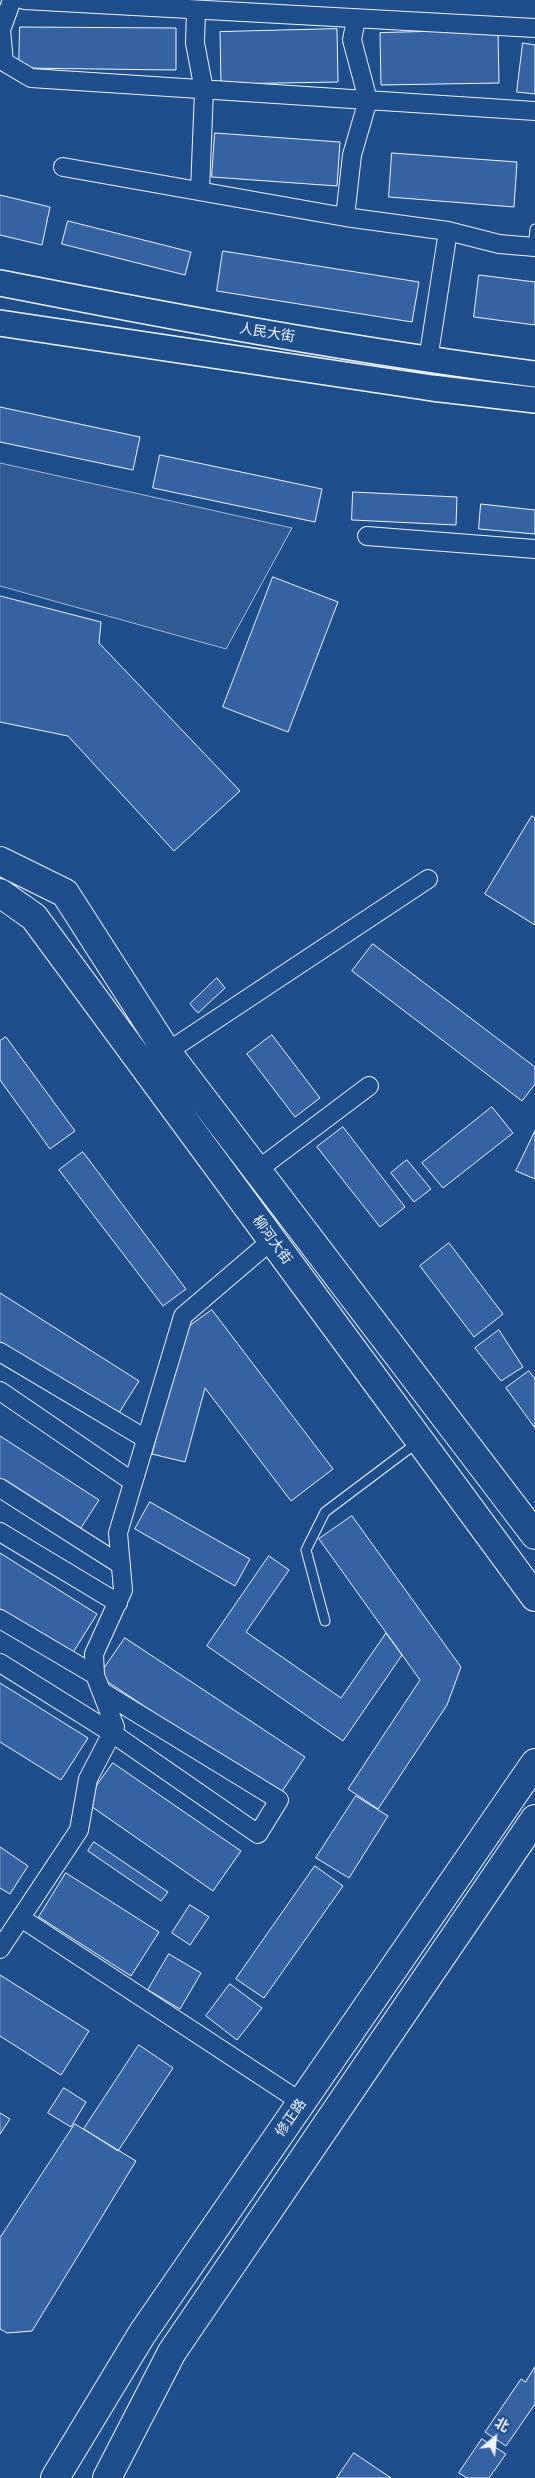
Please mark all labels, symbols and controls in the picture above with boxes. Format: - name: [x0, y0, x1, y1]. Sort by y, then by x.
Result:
- street label: 人民大街: [238, 320, 296, 346]
- street label: 柳河大街: [249, 1212, 295, 1268]
- street label: 修正路: [272, 2096, 310, 2140]
- north arrow: [470, 2413, 520, 2463]
- text: 北: [492, 2413, 513, 2436]

